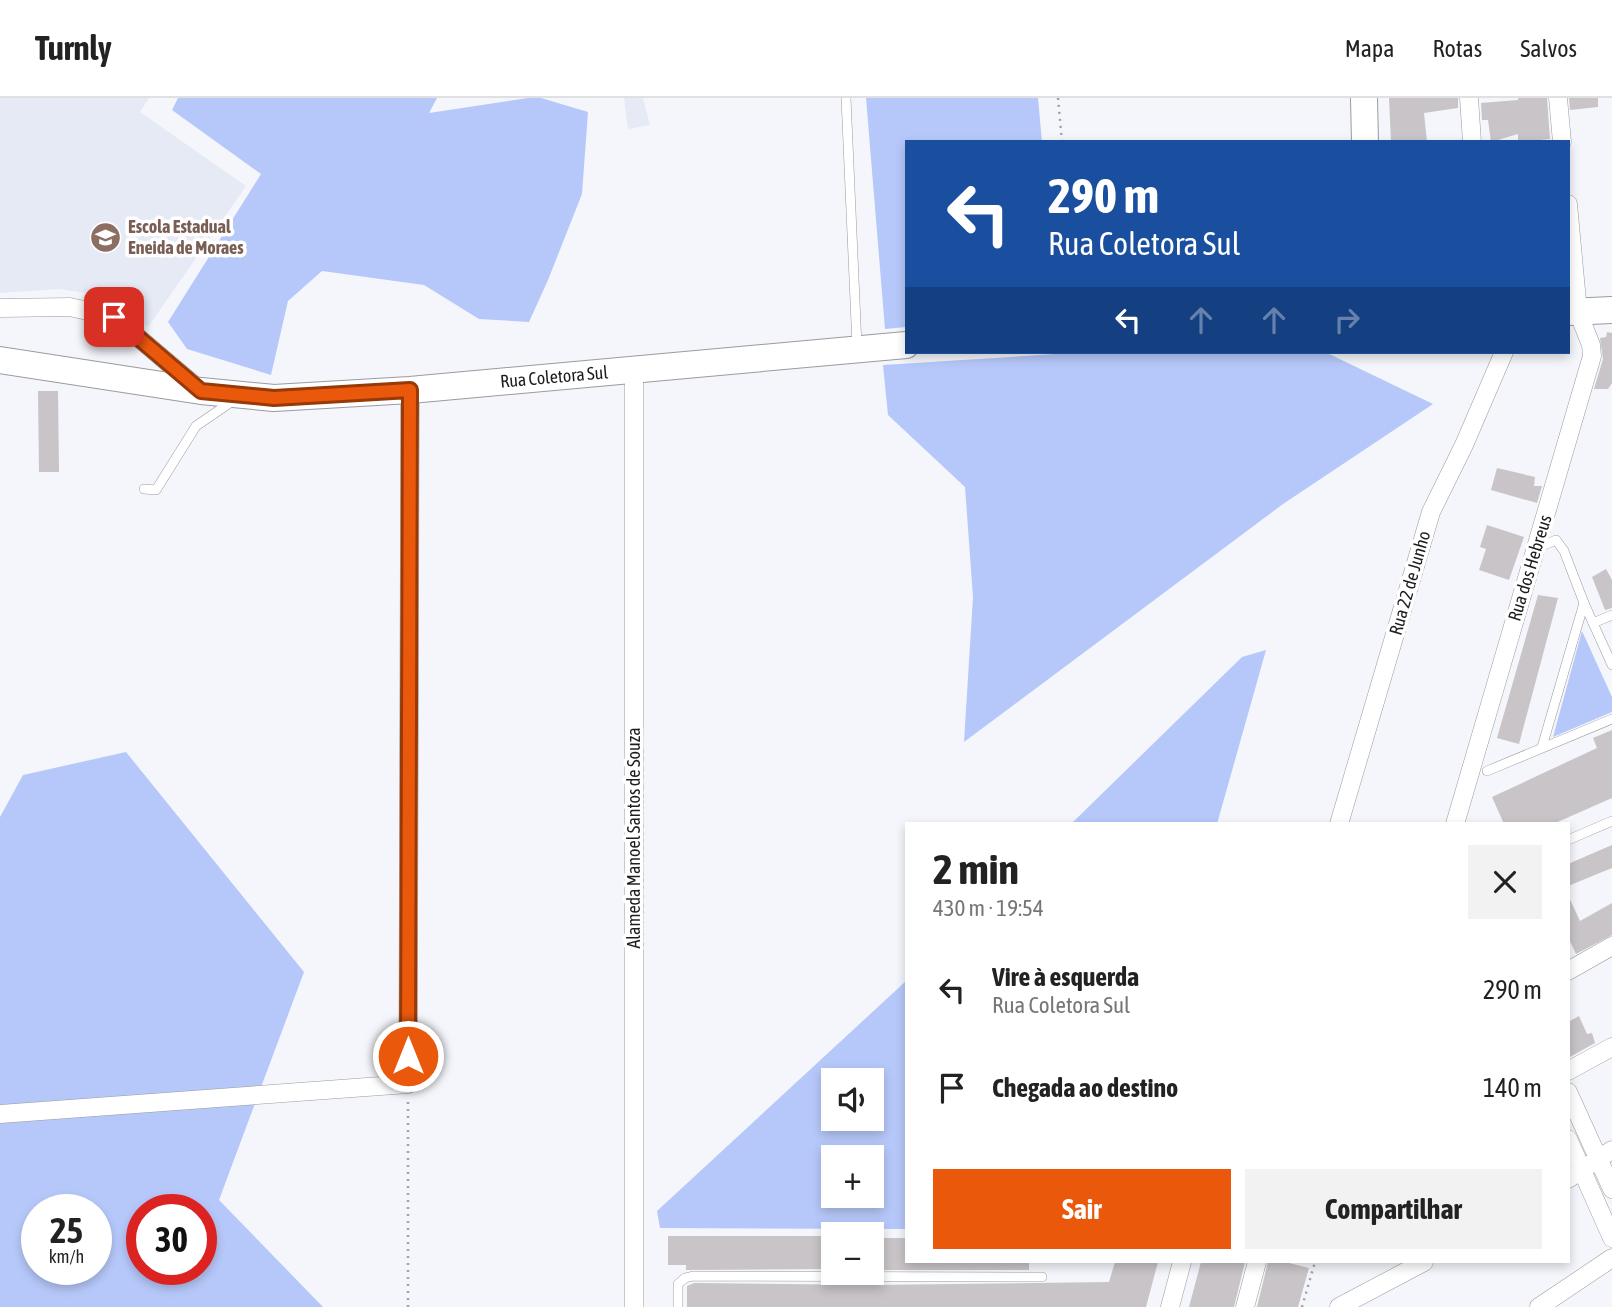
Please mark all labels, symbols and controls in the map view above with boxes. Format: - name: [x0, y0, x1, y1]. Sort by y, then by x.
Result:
- text: Turnly: [35, 29, 112, 67]
- text: Mapa: [1345, 35, 1394, 62]
- text: Rotas: [1432, 35, 1482, 62]
- text: Salvos: [1520, 35, 1577, 62]
- text: 290 m: [1048, 167, 1159, 223]
- icon: left: [933, 168, 1024, 259]
- place label: Escola Estadual Eneida de Moraes: [128, 216, 244, 258]
- school or university icon: Escola Estadual Eneida de Moraes: [88, 220, 122, 254]
- text: Rua Coletora Sul: [1048, 225, 1240, 262]
- pin: [84, 287, 144, 347]
- icon: arrive: [95, 298, 133, 336]
- icon: left: [1109, 301, 1147, 339]
- icon: ahead: [1182, 301, 1220, 339]
- icon: ahead: [1255, 301, 1293, 339]
- icon: right: [1328, 301, 1366, 339]
- street label: Rua Coletora Sul: [499, 361, 609, 392]
- street label: Rua dos Hebreus: [1503, 512, 1556, 624]
- street label: Rua 22 de Junho: [1385, 528, 1434, 637]
- street label: Alameda Manoel Santos de Souza: [623, 727, 644, 949]
- text: 2 min: [933, 845, 1019, 893]
- button: close: [1468, 845, 1542, 919]
- text: 430 m · 19:54: [933, 895, 1044, 921]
- text: Vire à esquerda: [992, 962, 1139, 992]
- icon: left: [933, 971, 971, 1009]
- text: 290 m: [1483, 975, 1542, 1005]
- text: Rua Coletora Sul: [992, 992, 1130, 1018]
- position arrow: [371, 1019, 445, 1093]
- map controls: [821, 1068, 884, 1285]
- button: sound: [821, 1068, 884, 1131]
- icon: arrive: [933, 1069, 971, 1107]
- text: Chegada ao destino: [992, 1073, 1178, 1103]
- text: 140 m: [1483, 1073, 1542, 1103]
- button: +: [821, 1145, 884, 1208]
- button: Sair: [933, 1169, 1231, 1249]
- button: Compartilhar: [1245, 1169, 1542, 1249]
- speed limit sign: 30: [126, 1194, 217, 1285]
- text: 25: [50, 1210, 83, 1250]
- button: −: [821, 1222, 884, 1285]
- text: km/h: [49, 1246, 84, 1267]

